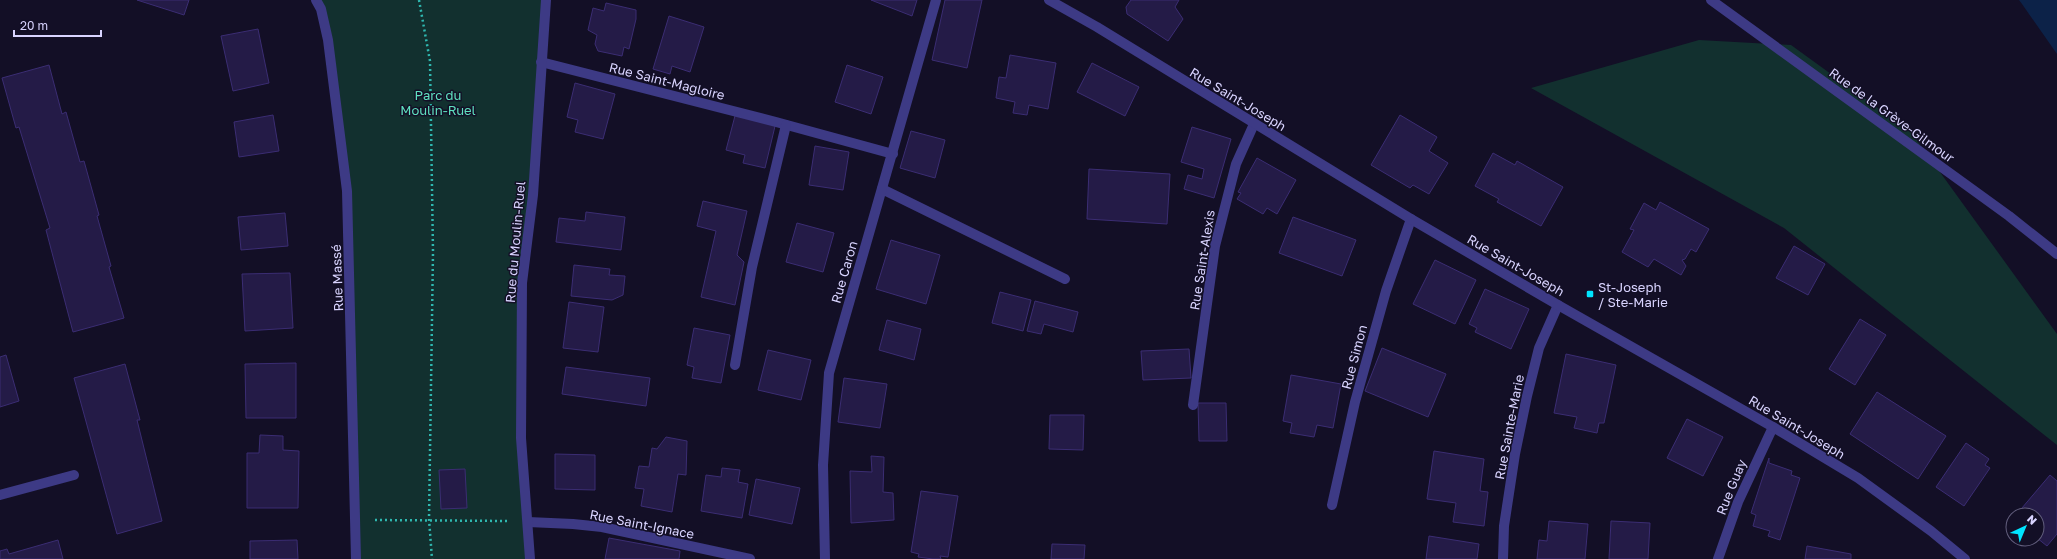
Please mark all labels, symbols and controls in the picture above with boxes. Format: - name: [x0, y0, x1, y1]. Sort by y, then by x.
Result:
- scale bar: [14, 12, 101, 38]
- text: 20 m: [20, 18, 48, 33]
- street label: Rue Saint-Magloire: [608, 59, 726, 103]
- street label: Rue Saint-Joseph: [1187, 64, 1289, 134]
- street label: Rue de la Grève-Gilmour: [1826, 64, 1958, 166]
- park label: Parc du Moulin-Ruel: [400, 87, 476, 118]
- street label: Rue du Moulin-Ruel: [502, 181, 528, 303]
- street label: Rue Saint-Alexis: [1186, 209, 1218, 311]
- street label: Rue Saint-Joseph: [1465, 231, 1567, 299]
- street label: Rue Caron: [827, 239, 861, 305]
- street label: Rue Massé: [328, 244, 346, 312]
- place label: St-Joseph / Ste-Marie: [1598, 279, 1668, 310]
- marker: St-Joseph / Ste-Marie: [1585, 289, 1595, 299]
- street label: Rue Simon: [1338, 323, 1370, 391]
- street label: Rue Sainte-Marie: [1491, 373, 1527, 481]
- street label: Rue Saint-Joseph: [1746, 392, 1848, 462]
- street label: Rue Guay: [1713, 456, 1750, 517]
- street label: Rue Saint-Ignace: [588, 506, 696, 542]
- north arrow: [2005, 507, 2045, 547]
- text: N: [2025, 512, 2040, 527]

